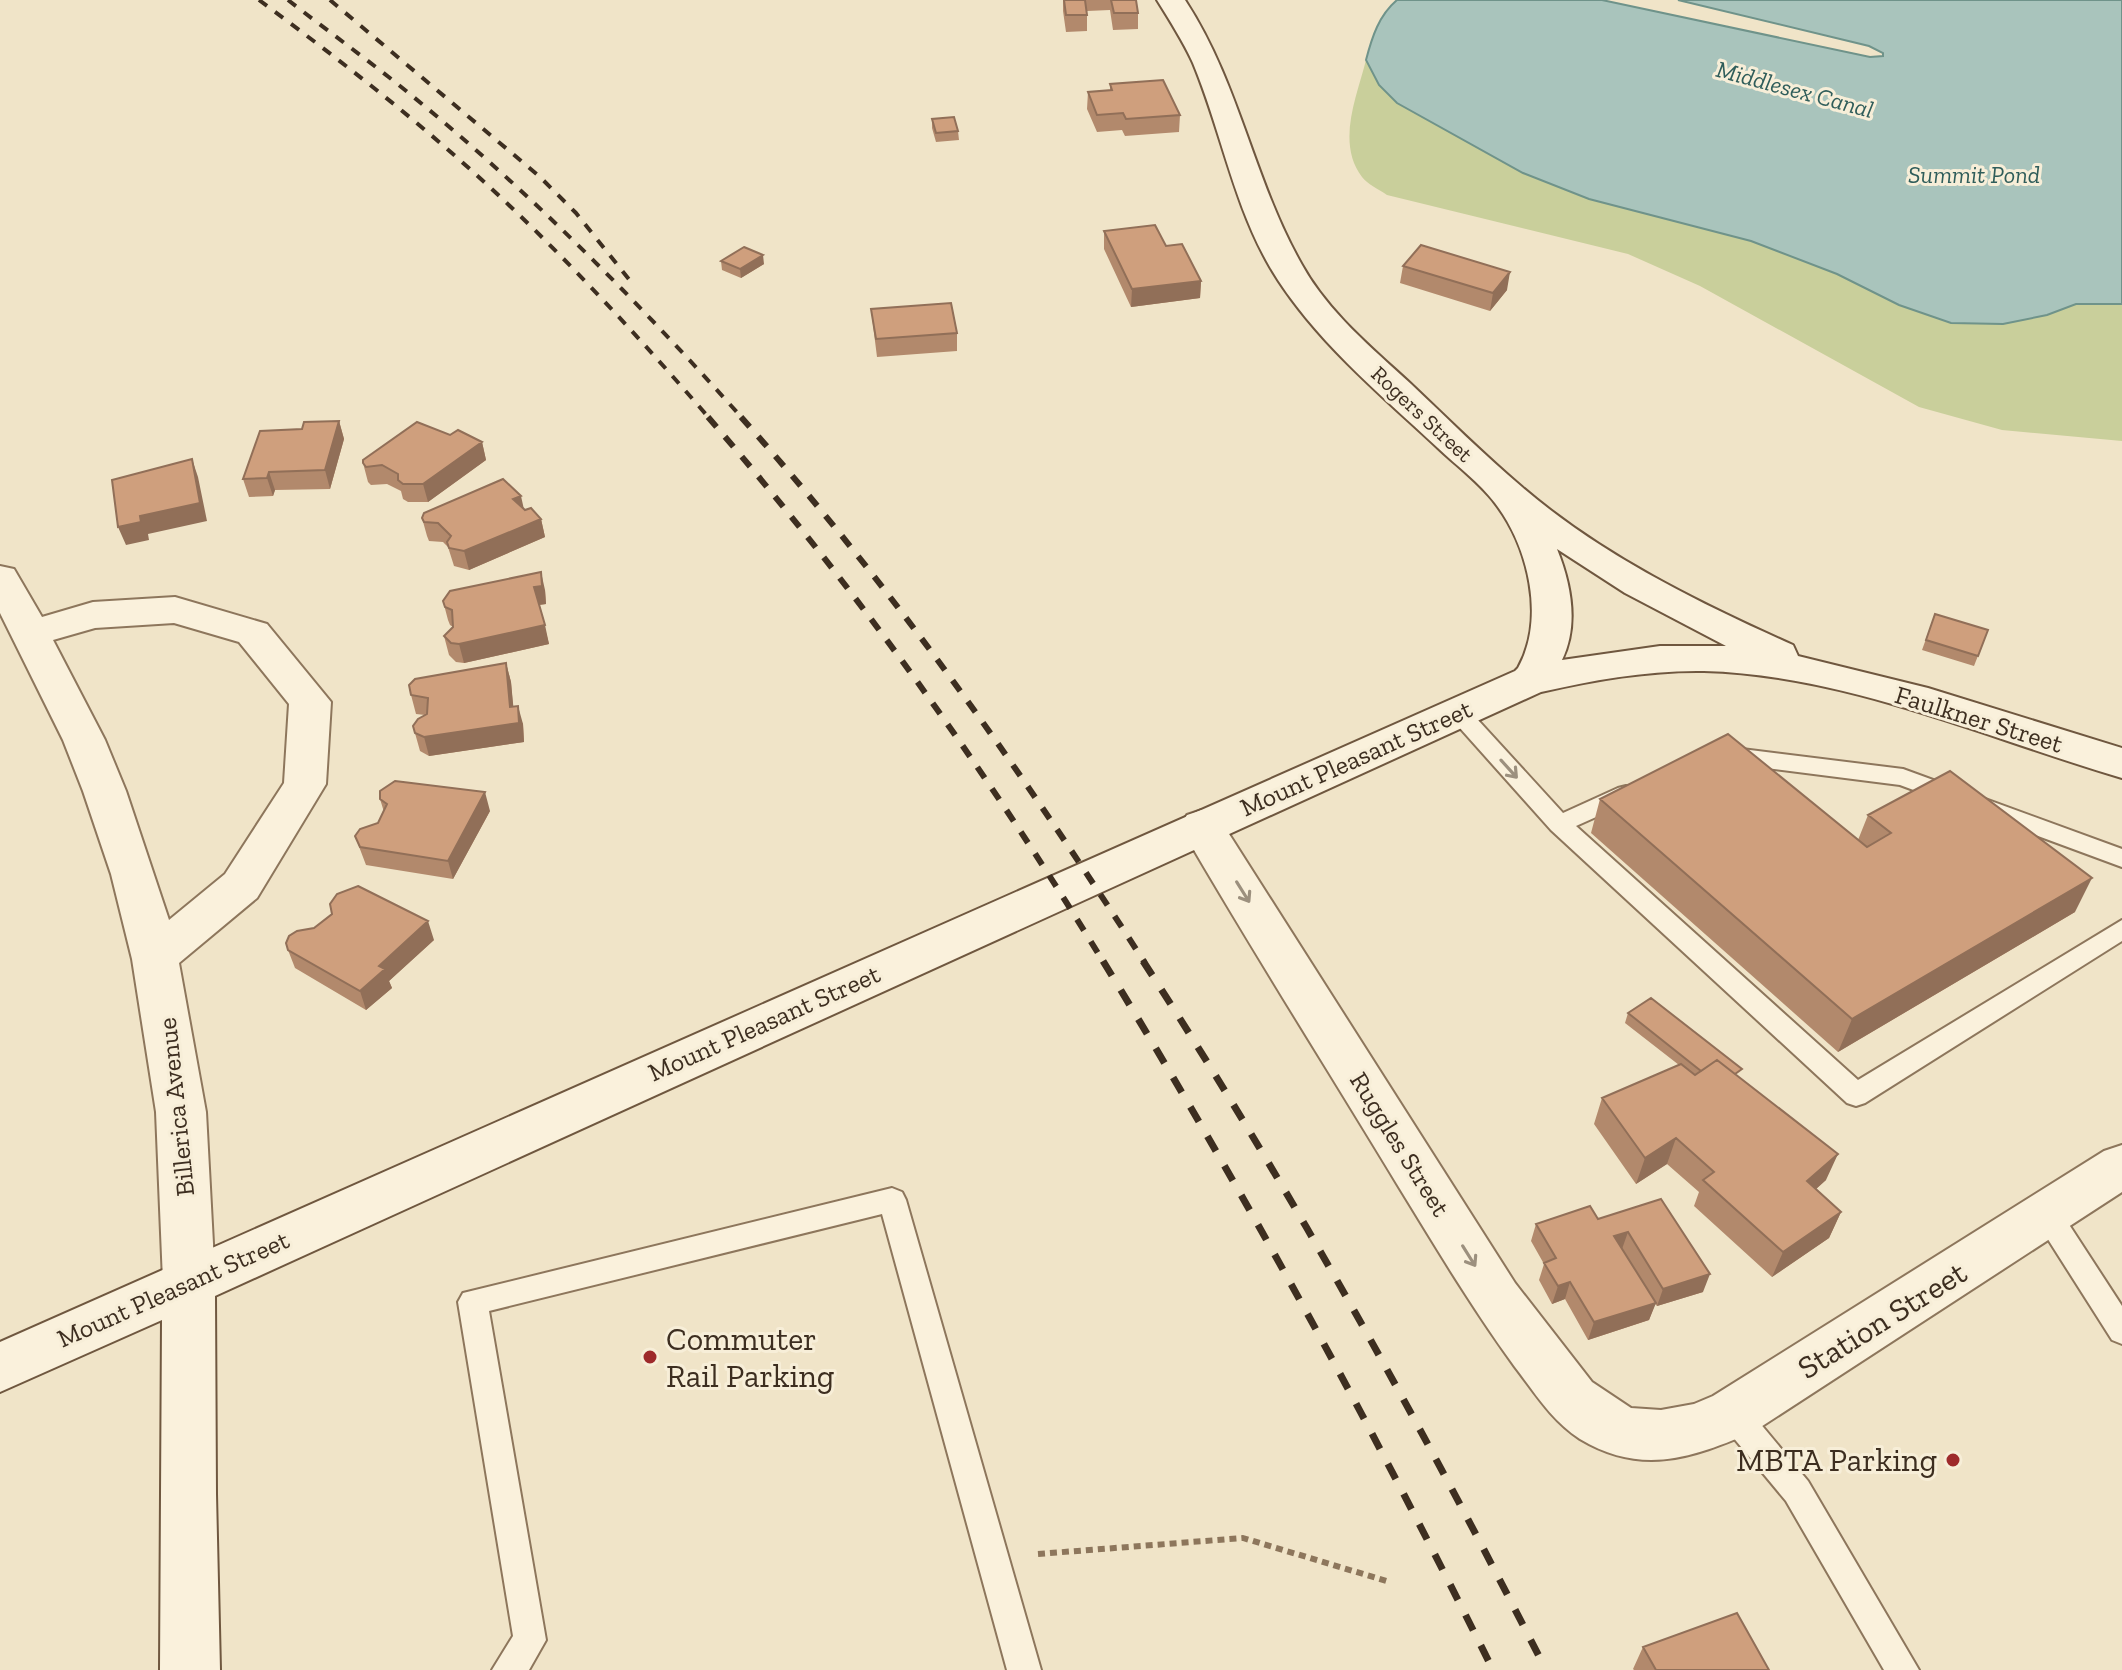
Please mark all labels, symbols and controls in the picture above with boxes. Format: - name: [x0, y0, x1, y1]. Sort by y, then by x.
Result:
- water label: Middlesex Canal: [1713, 54, 1877, 124]
- water label: Summit Pond: [1908, 160, 2040, 189]
- street label: Rogers Street: [1366, 360, 1479, 468]
- street label: Faulkner Street: [1891, 678, 2067, 760]
- street label: Mount Pleasant Street: [1235, 692, 1477, 824]
- one-way arrow: [1500, 758, 1518, 778]
- one-way arrow: [1236, 880, 1252, 903]
- street label: Mount Pleasant Street: [643, 957, 885, 1089]
- street label: Billerica Avenue: [151, 1016, 201, 1198]
- street label: Ruggles Street: [1343, 1066, 1457, 1222]
- street label: Mount Pleasant Street: [52, 1223, 294, 1355]
- one-way arrow: [1461, 1244, 1477, 1267]
- street label: Station Street: [1791, 1253, 1973, 1387]
- place label: Commuter Rail Parking: [666, 1320, 834, 1395]
- marker: Commuter Rail Parking: [641, 1348, 659, 1366]
- place label: MBTA Parking: [1736, 1441, 1937, 1479]
- marker: MBTA Parking: [1944, 1451, 1962, 1469]

